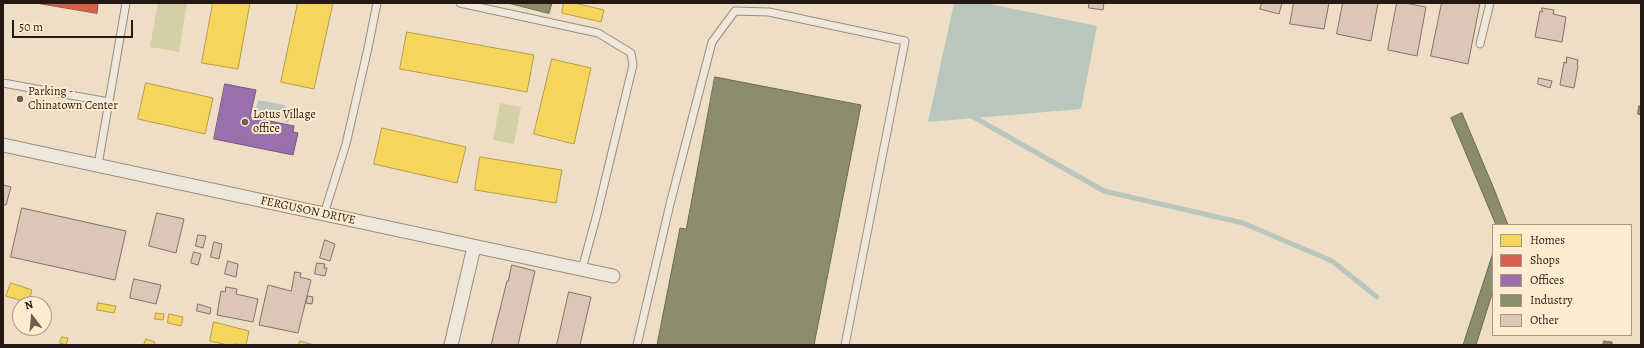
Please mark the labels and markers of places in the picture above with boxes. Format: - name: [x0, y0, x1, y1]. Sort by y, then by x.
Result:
- place label: Parking - Chinatown Center: [28, 85, 118, 113]
- marker: Parking - Chinatown Center: [15, 94, 25, 104]
- place label: Lotus Village office: [253, 108, 316, 136]
- marker: Lotus Village office: [240, 117, 250, 127]

